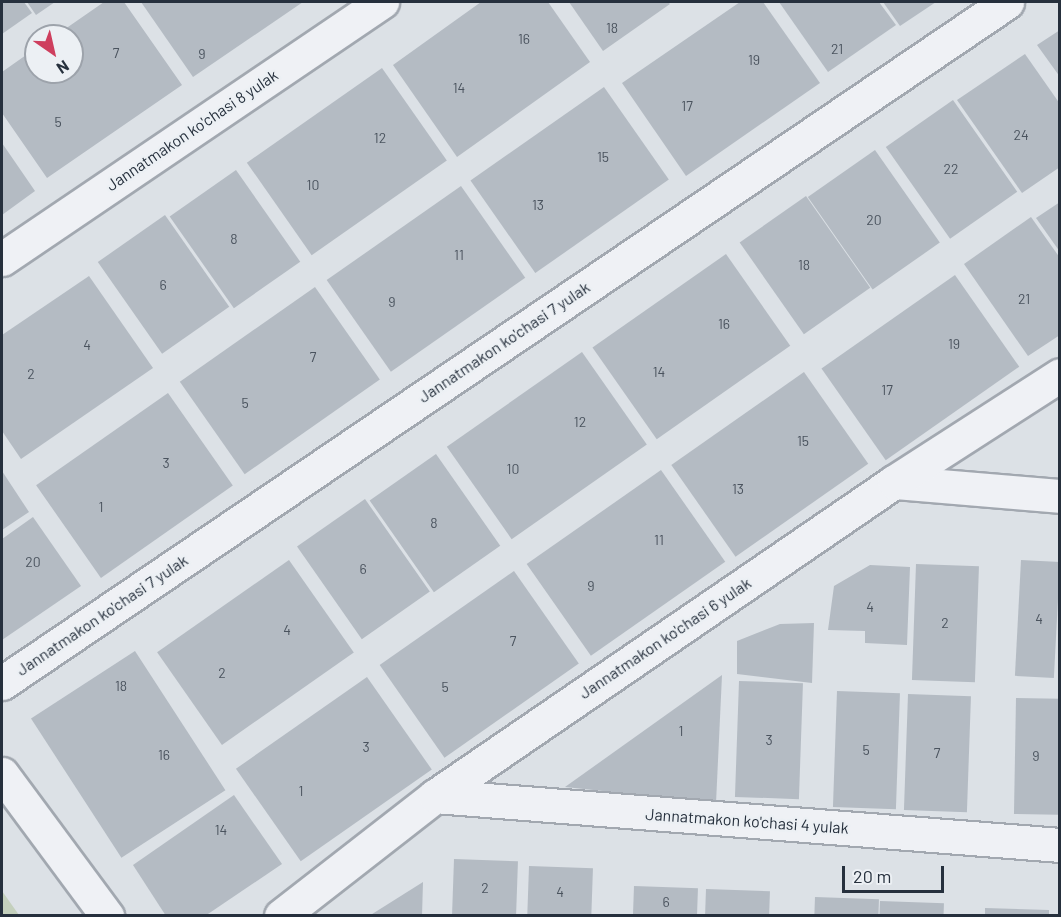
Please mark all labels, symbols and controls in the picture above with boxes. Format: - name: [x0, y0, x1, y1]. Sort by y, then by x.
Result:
- house number: 18: [606, 20, 618, 36]
- north arrow: [24, 24, 84, 84]
- house number: 16: [518, 31, 530, 47]
- house number: 21: [831, 41, 843, 57]
- house number: 7: [113, 45, 119, 61]
- house number: 9: [198, 46, 206, 62]
- house number: 19: [748, 52, 760, 68]
- text: N: [54, 57, 73, 79]
- street label: Jannatmakon ko'chasi 8 yulak: [102, 65, 282, 195]
- house number: 14: [453, 80, 465, 96]
- house number: 17: [681, 98, 693, 114]
- house number: 5: [54, 114, 62, 130]
- house number: 24: [1013, 127, 1029, 143]
- house number: 12: [374, 130, 386, 146]
- house number: 15: [597, 149, 609, 165]
- house number: 22: [943, 161, 959, 177]
- house number: 10: [307, 177, 319, 193]
- house number: 13: [532, 197, 544, 213]
- house number: 20: [866, 212, 882, 228]
- house number: 8: [230, 231, 238, 247]
- house number: 11: [454, 247, 464, 263]
- house number: 18: [798, 257, 810, 273]
- house number: 6: [159, 277, 167, 293]
- street label: Jannatmakon ko'chasi 7 yulak: [415, 277, 593, 407]
- house number: 21: [1018, 291, 1030, 307]
- house number: 9: [388, 294, 396, 310]
- house number: 16: [718, 316, 730, 332]
- house number: 19: [948, 336, 960, 352]
- house number: 4: [83, 337, 91, 353]
- house number: 7: [310, 349, 316, 365]
- house number: 14: [653, 364, 665, 380]
- house number: 2: [27, 366, 35, 382]
- house number: 17: [881, 382, 893, 398]
- house number: 5: [241, 395, 249, 411]
- house number: 12: [574, 414, 586, 430]
- house number: 15: [797, 433, 809, 449]
- house number: 3: [162, 455, 170, 471]
- house number: 10: [507, 461, 519, 477]
- house number: 13: [732, 481, 744, 497]
- house number: 1: [99, 499, 103, 515]
- house number: 8: [430, 515, 438, 531]
- house number: 11: [654, 532, 664, 548]
- street label: Jannatmakon ko'chasi 7 yulak: [13, 550, 191, 680]
- house number: 20: [25, 554, 41, 570]
- house number: 6: [359, 561, 367, 577]
- street label: Jannatmakon ko'chasi 6 yulak: [575, 573, 755, 703]
- house number: 9: [587, 578, 595, 594]
- house number: 4: [866, 599, 874, 615]
- house number: 4: [1035, 611, 1043, 627]
- house number: 2: [941, 615, 949, 631]
- house number: 4: [283, 622, 291, 638]
- house number: 7: [510, 633, 516, 649]
- house number: 2: [218, 665, 226, 681]
- house number: 18: [115, 678, 127, 694]
- house number: 5: [441, 679, 449, 695]
- house number: 1: [679, 723, 683, 739]
- house number: 3: [765, 732, 773, 748]
- house number: 3: [362, 739, 370, 755]
- house number: 5: [862, 742, 870, 758]
- house number: 7: [934, 745, 940, 761]
- house number: 16: [158, 747, 170, 763]
- house number: 9: [1032, 748, 1040, 764]
- house number: 1: [299, 783, 303, 799]
- street label: Jannatmakon ko'chasi 4 yulak: [645, 804, 849, 838]
- house number: 14: [215, 822, 227, 838]
- scale bar: [845, 854, 947, 892]
- text: 20 m: [853, 865, 891, 887]
- house number: 2: [481, 880, 489, 896]
- house number: 4: [556, 884, 564, 900]
- house number: 6: [662, 894, 670, 910]

